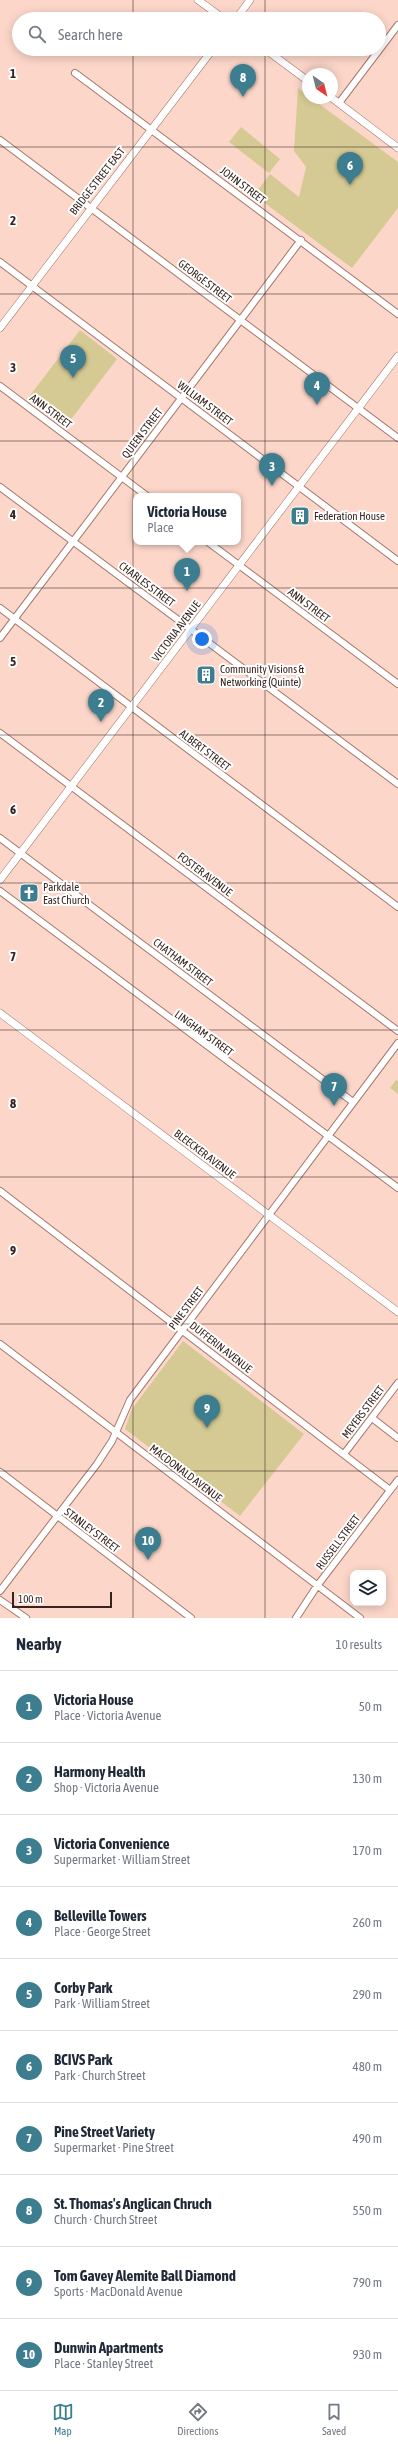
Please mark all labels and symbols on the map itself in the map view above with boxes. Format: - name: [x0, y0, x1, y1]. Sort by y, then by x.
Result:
- pin: 8: [230, 64, 256, 97]
- text: 1: [10, 66, 16, 81]
- north arrow: [302, 68, 338, 104]
- street label: BRIDGE STREET EAST: [67, 145, 127, 217]
- pin: 6: [337, 152, 363, 185]
- street label: JOHN STREET: [218, 164, 268, 206]
- text: 2: [10, 213, 16, 228]
- street label: GEORGE STREET: [176, 257, 234, 305]
- pin: 5: [60, 345, 86, 378]
- text: 3: [10, 360, 16, 375]
- pin: 4: [304, 372, 330, 405]
- street label: WILLIAM STREET: [175, 378, 235, 428]
- street label: ANN STREET: [28, 391, 74, 431]
- street label: QUEEN STREET: [119, 406, 165, 460]
- pin: 3: [259, 453, 285, 486]
- building icon: Federation House: [289, 505, 311, 527]
- text: 4: [9, 507, 16, 522]
- place label: Federation House: [314, 510, 385, 522]
- pin: 1: [174, 558, 200, 591]
- street label: CHARLES STREET: [117, 559, 177, 609]
- street label: ANN STREET: [286, 585, 332, 625]
- street label: VICTORIA AVENUE: [149, 598, 203, 663]
- your location: [192, 629, 212, 649]
- text: 5: [10, 654, 16, 669]
- place label: Community Visions & Networking (Quinte): [220, 663, 305, 688]
- building icon: Community Visions & Networking (Quinte): [195, 664, 217, 686]
- pin: 2: [88, 689, 114, 722]
- street label: ALBERT STREET: [177, 727, 233, 773]
- text: 6: [10, 802, 16, 817]
- street label: FOSTER AVENUE: [175, 850, 235, 899]
- place label: Parkdale East Church: [43, 881, 90, 906]
- church icon: Parkdale East Church: [18, 882, 40, 904]
- street label: CHATHAM STREET: [151, 936, 215, 988]
- text: 7: [10, 949, 16, 964]
- street label: LINGHAM STREET: [172, 1008, 236, 1058]
- pin: 7: [321, 1073, 347, 1106]
- text: 8: [10, 1096, 16, 1111]
- street label: BLEECKER AVENUE: [172, 1127, 238, 1181]
- text: 9: [10, 1243, 16, 1258]
- street label: PINE STREET: [166, 1284, 206, 1332]
- street label: DUFFERIN AVENUE: [188, 1319, 255, 1375]
- street label: MEYERS STREET: [339, 1383, 387, 1441]
- pin: 9: [194, 1395, 220, 1428]
- street label: MACDONALD AVENUE: [148, 1442, 225, 1504]
- street label: STANLEY STREET: [62, 1506, 122, 1555]
- street label: RUSSELL STREET: [314, 1512, 362, 1572]
- pin: 10: [135, 1527, 161, 1560]
- scale bar: [12, 1590, 112, 1609]

